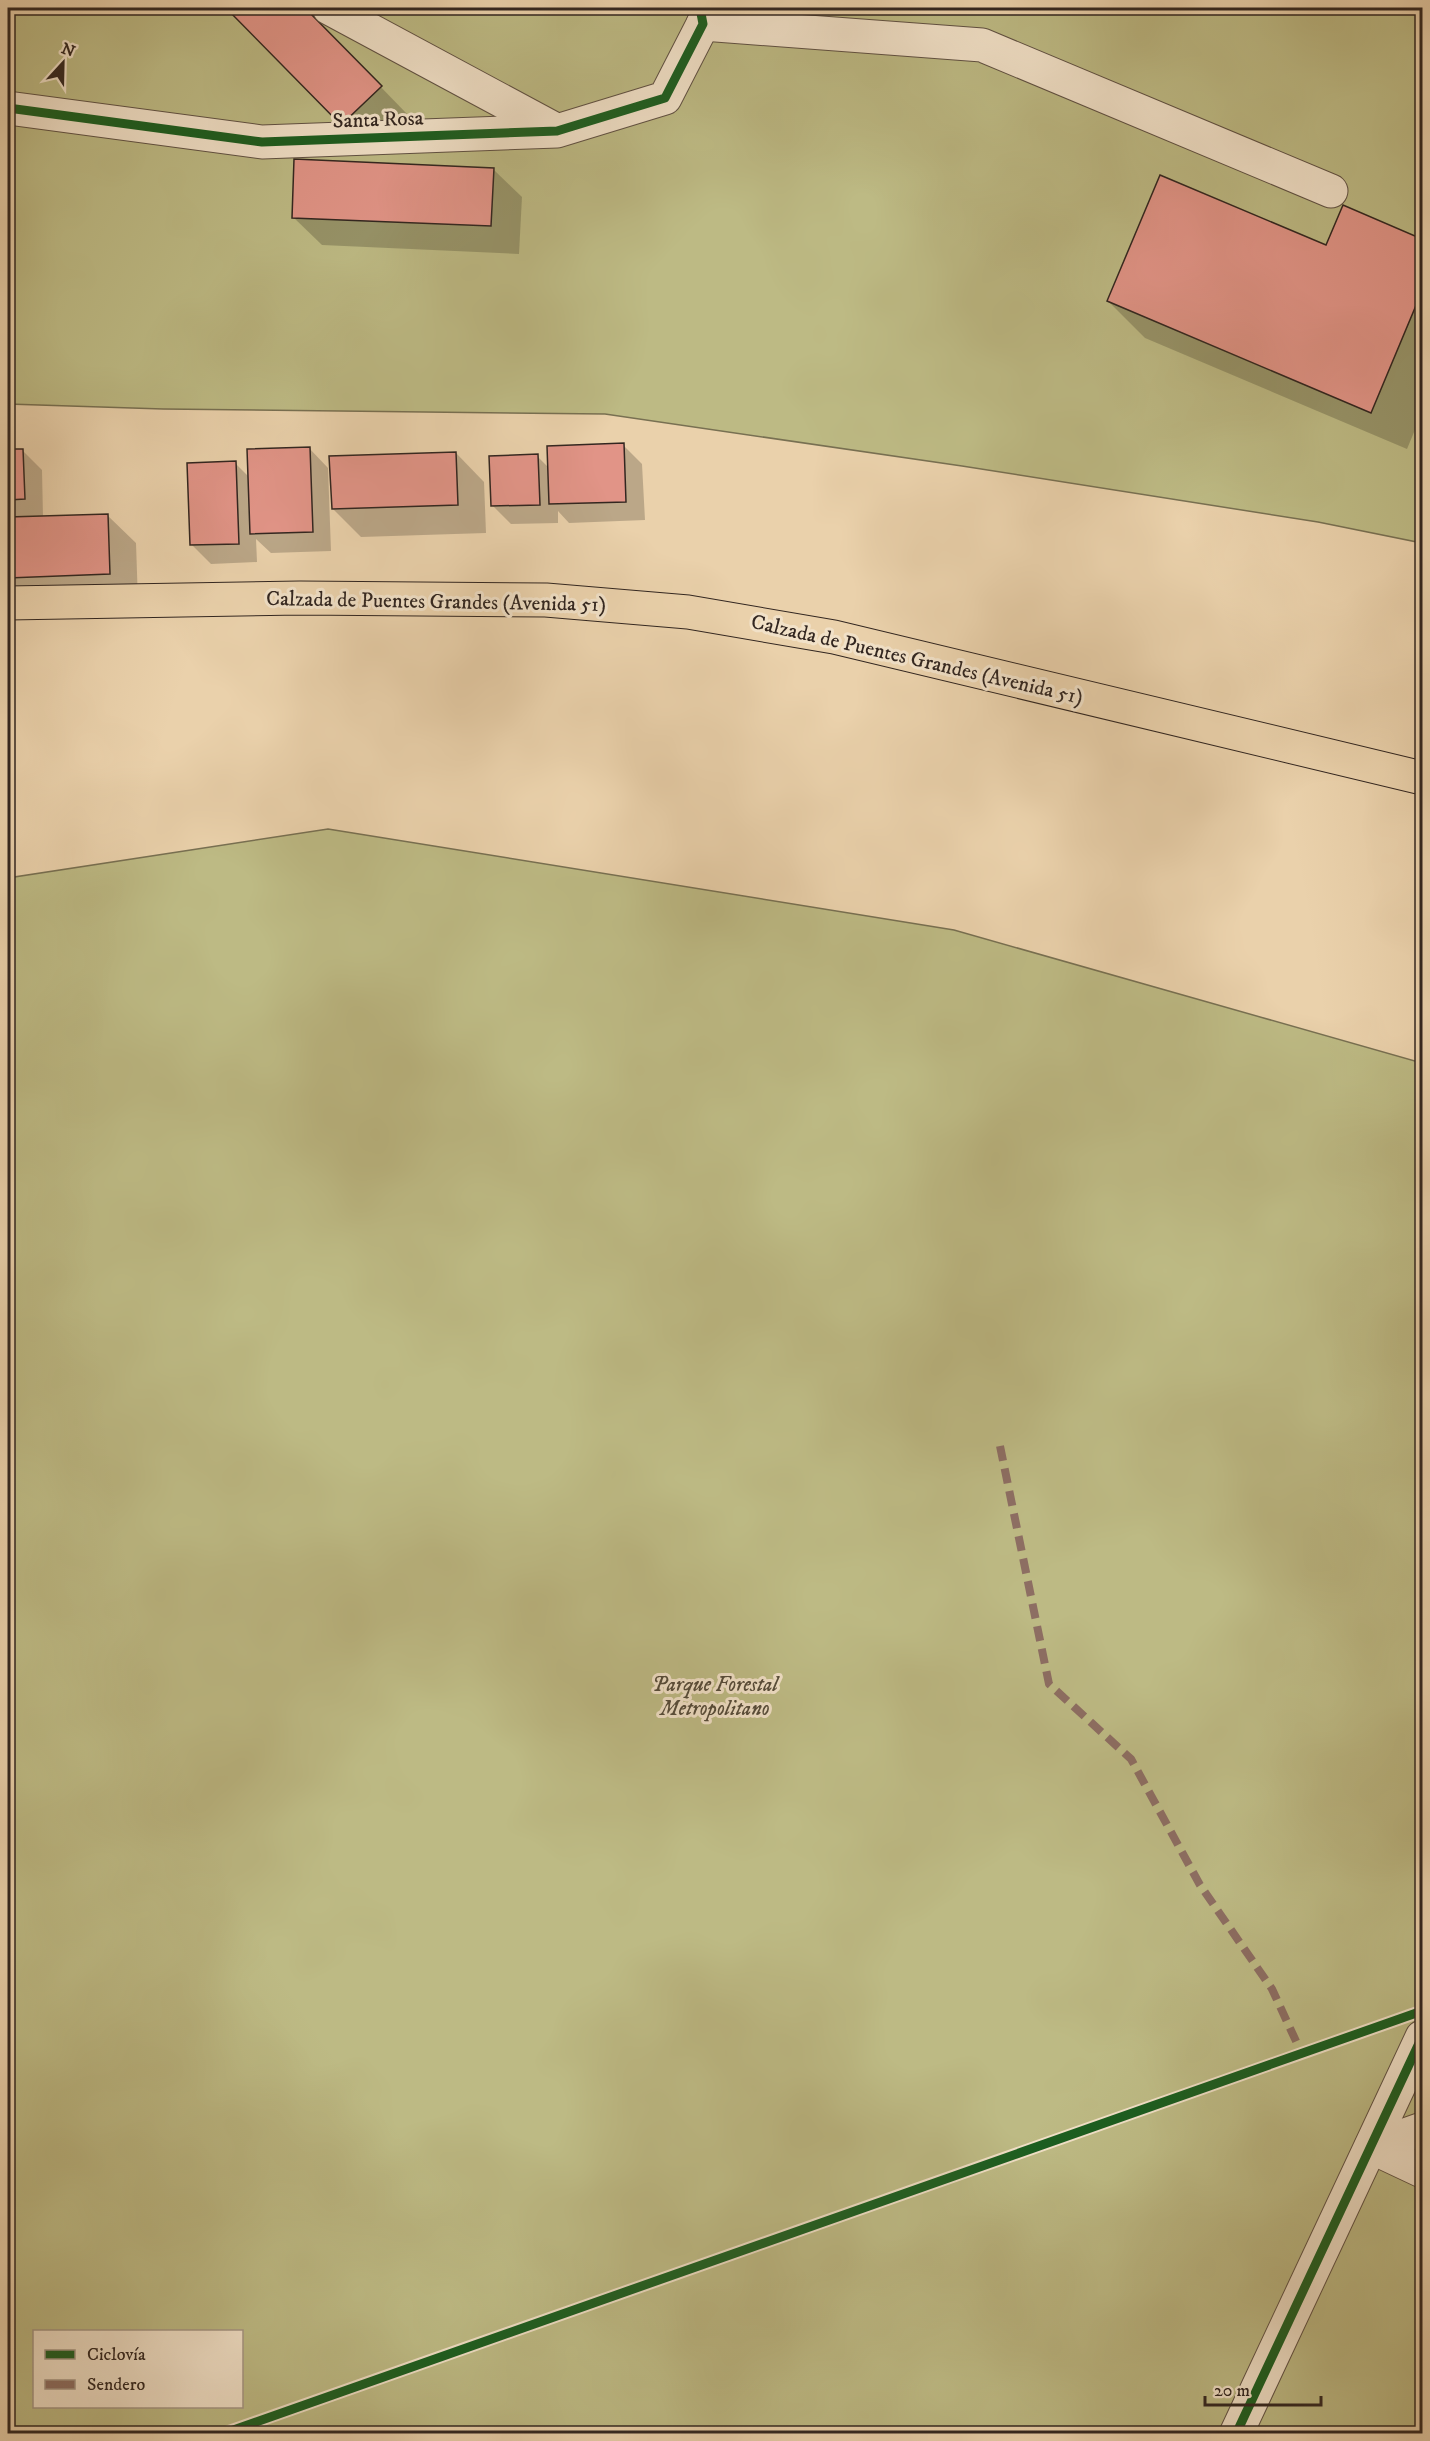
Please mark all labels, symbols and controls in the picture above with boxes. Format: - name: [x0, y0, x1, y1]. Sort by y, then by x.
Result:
- north arrow: [33, 33, 93, 93]
- text: N: [58, 38, 78, 62]
- street label: Santa Rosa: [332, 105, 424, 135]
- street label: Calzada de Puentes Grandes (Avenida 51): [266, 586, 606, 618]
- street label: Calzada de Puentes Grandes (Avenida 51): [748, 609, 1086, 711]
- park label: Parque Forestal Metropolitano: [652, 1672, 780, 1722]
- legend: [33, 2330, 243, 2408]
- text: Ciclovía: [87, 2344, 146, 2366]
- scale bar: [1205, 2369, 1320, 2407]
- text: Sendero: [87, 2374, 145, 2396]
- text: 20 m: [1214, 2380, 1250, 2402]

